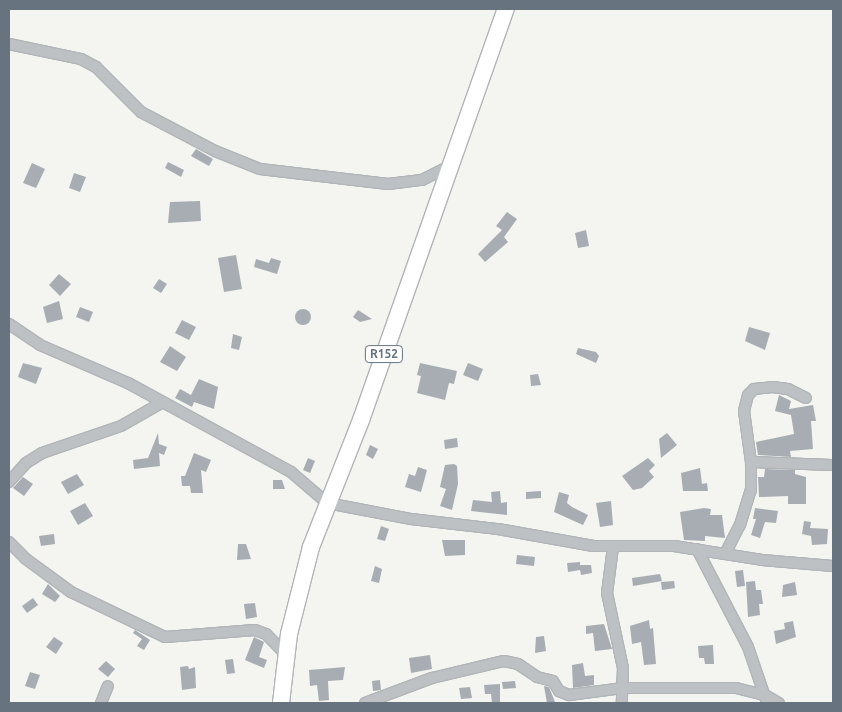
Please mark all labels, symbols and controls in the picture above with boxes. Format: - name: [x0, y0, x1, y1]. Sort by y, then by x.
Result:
- road number: R152: [364, 344, 404, 364]

